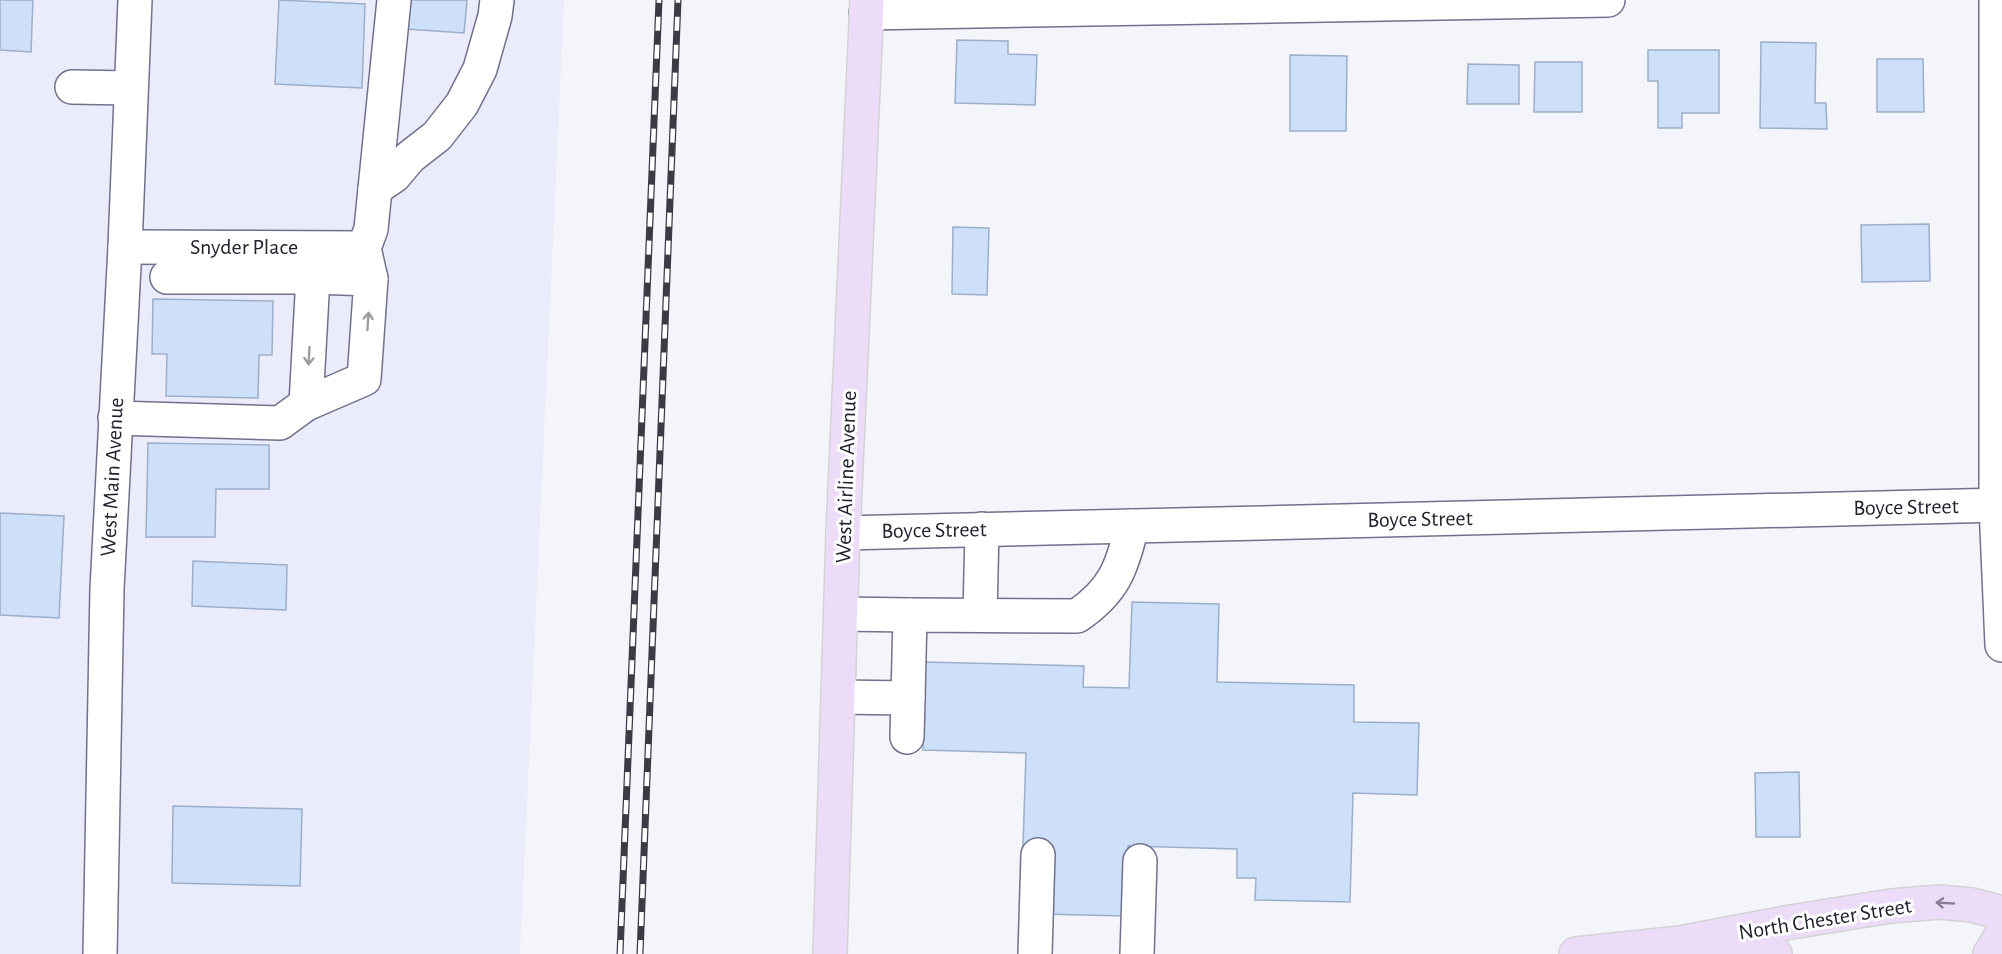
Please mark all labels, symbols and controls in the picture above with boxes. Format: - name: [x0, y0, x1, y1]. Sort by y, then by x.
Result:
- street label: Snyder Place: [190, 236, 298, 258]
- one-way arrow: [363, 312, 374, 332]
- one-way arrow: [304, 346, 315, 366]
- street label: West Airline Avenue: [832, 390, 860, 564]
- street label: West Main Avenue: [97, 397, 127, 557]
- street label: Boyce Street: [1853, 495, 1959, 519]
- street label: Boyce Street: [1367, 507, 1473, 531]
- street label: Boyce Street: [881, 518, 987, 542]
- street label: North Chester Street: [1737, 894, 1913, 944]
- one-way arrow: [1935, 897, 1955, 908]

